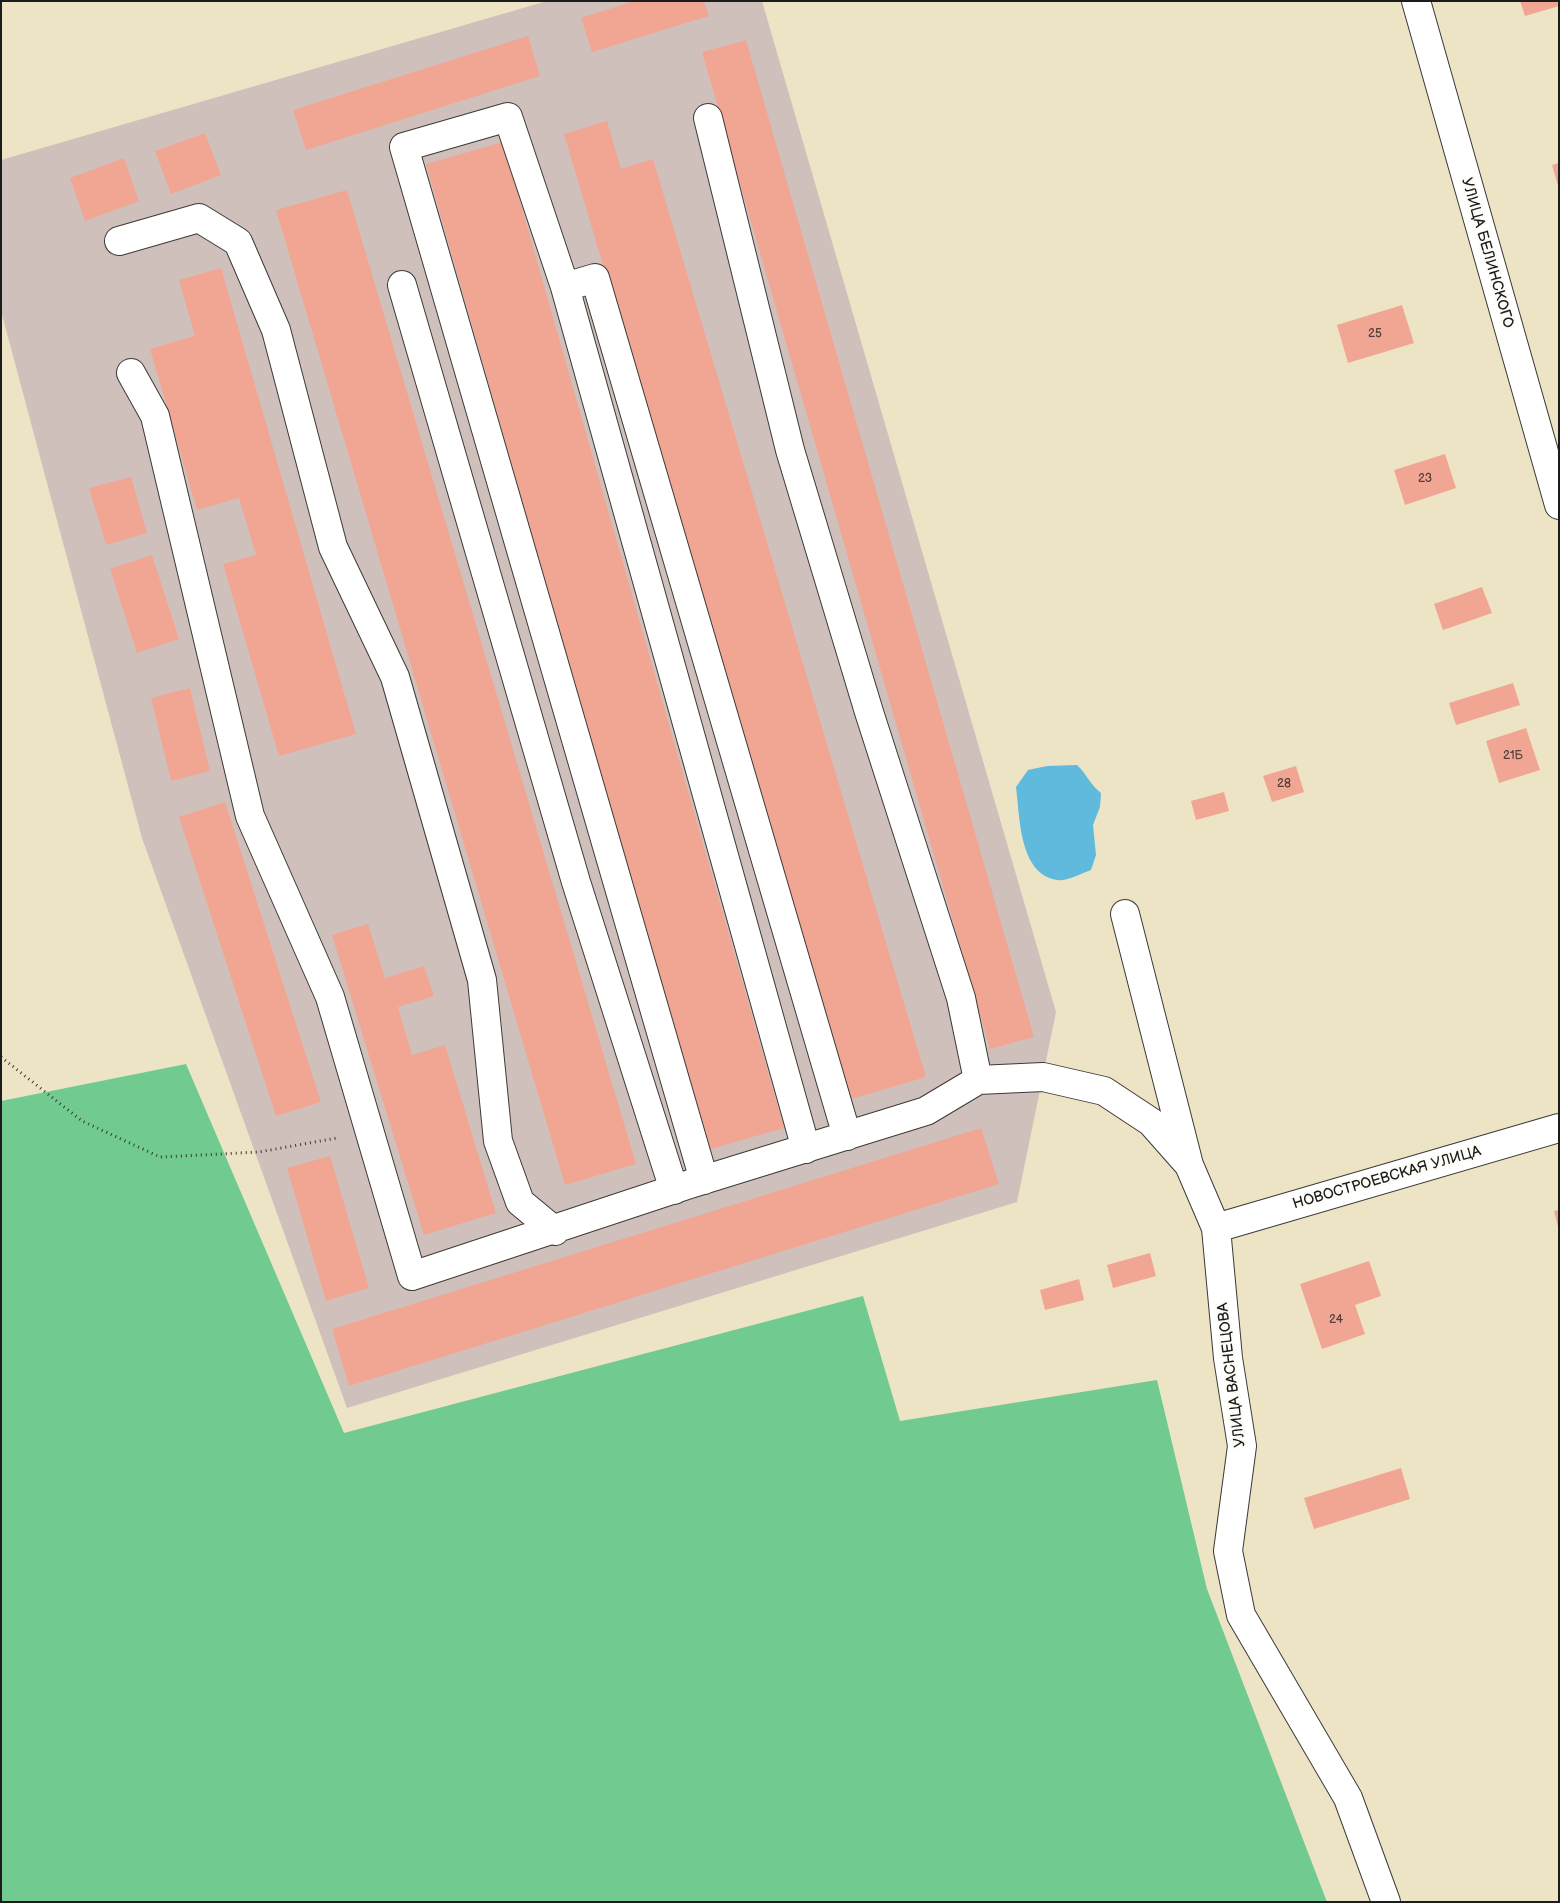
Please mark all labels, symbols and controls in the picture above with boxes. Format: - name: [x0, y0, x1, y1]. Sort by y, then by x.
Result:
- street label: УЛИЦА БЕЛИНСКОГО: [1457, 176, 1517, 330]
- house number: 25: [1368, 327, 1382, 341]
- house number: 23: [1418, 472, 1432, 486]
- house number: 21Б: [1503, 749, 1523, 763]
- house number: 28: [1277, 777, 1291, 791]
- street label: НОВОСТРОЕВСКАЯ УЛИЦА: [1291, 1142, 1483, 1214]
- street label: УЛИЦА ВАСНЕЦОВА: [1214, 1302, 1250, 1448]
- house number: 24: [1329, 1313, 1343, 1327]

